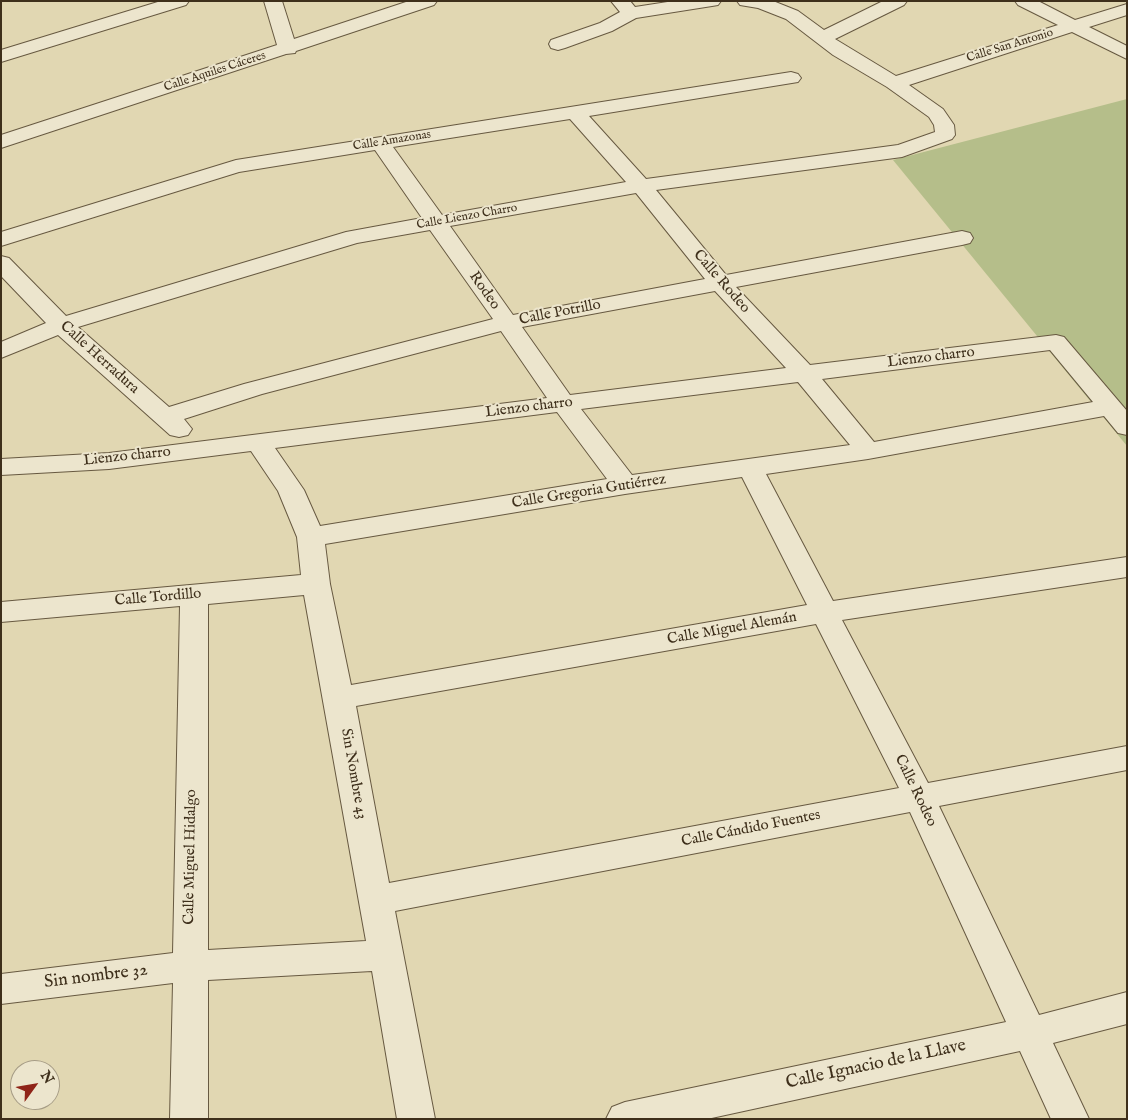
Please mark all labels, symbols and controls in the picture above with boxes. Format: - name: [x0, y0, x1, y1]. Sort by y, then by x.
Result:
- street label: Calle San Antonio: [965, 26, 1055, 66]
- street label: Calle Aquiles Cáceres: [162, 49, 268, 95]
- street label: Calle Amazonas: [352, 128, 432, 154]
- street label: Calle Lienzo Charro: [415, 201, 519, 233]
- street label: Calle Rodeo: [689, 247, 753, 317]
- street label: Rodeo: [464, 268, 504, 314]
- street label: Calle Potrillo: [518, 296, 602, 330]
- street label: Calle Herradura: [56, 318, 142, 398]
- street label: Lienzo charro: [886, 344, 976, 372]
- street label: Lienzo charro: [484, 394, 574, 422]
- street label: Lienzo charro: [82, 443, 172, 471]
- street label: Calle Gregoria Gutiérrez: [511, 471, 667, 513]
- street label: Calle Tordillo: [114, 585, 202, 611]
- street label: Calle Miguel Alemán: [666, 609, 798, 649]
- street label: Sin Nombre 43: [336, 727, 370, 821]
- street label: Calle Rodeo: [890, 752, 940, 830]
- street label: Calle Miguel Hidalgo: [181, 789, 201, 925]
- street label: Calle Cándido Fuentes: [680, 807, 822, 851]
- street label: Sin nombre 32: [43, 960, 149, 994]
- street label: Calle Ignacio de la Llave: [784, 1035, 968, 1095]
- north arrow: [10, 1060, 60, 1110]
- text: N: [36, 1068, 58, 1087]

